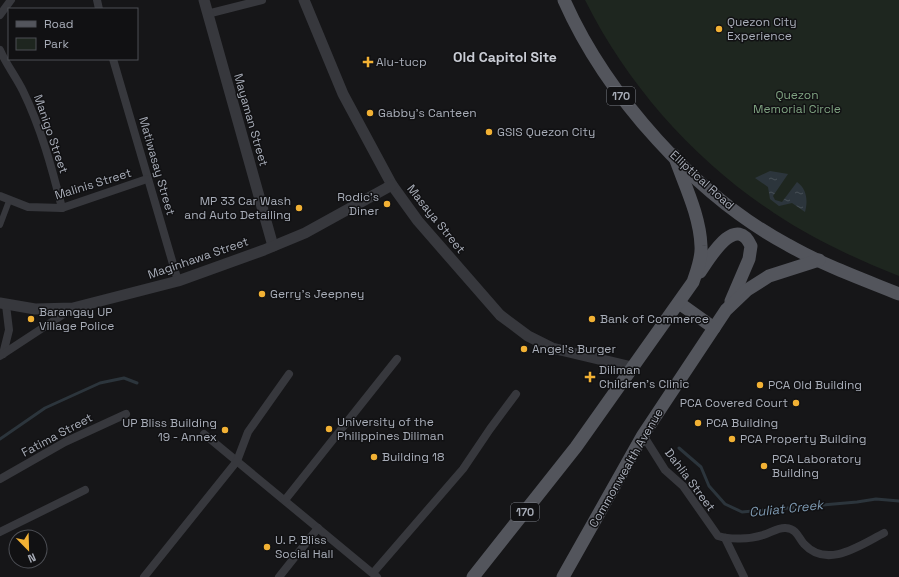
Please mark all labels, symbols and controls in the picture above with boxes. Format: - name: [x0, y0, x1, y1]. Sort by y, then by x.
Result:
- legend: [8, 8, 138, 60]
- place label: Quezon City Experience: [727, 14, 797, 44]
- text: Road: [44, 16, 73, 32]
- marker: Quezon City Experience: [714, 24, 724, 34]
- text: Park: [44, 36, 69, 52]
- district label: Old Capitol Site: [453, 48, 557, 66]
- place label: Alu-tucp: [376, 54, 427, 70]
- marker: Alu-tucp: [363, 57, 373, 67]
- street label: Mayaman Street: [230, 72, 272, 168]
- road number: 170: [607, 87, 635, 105]
- park label: Quezon Memorial Circle: [753, 87, 841, 117]
- street label: Manigo Street: [30, 92, 72, 176]
- place label: Gabby's Canteen: [378, 105, 477, 121]
- marker: Gabby's Canteen: [365, 108, 375, 118]
- street label: Matiwasay Street: [135, 115, 179, 217]
- place label: GSIS Quezon City: [497, 124, 595, 140]
- marker: GSIS Quezon City: [484, 127, 494, 137]
- street label: Elliptical Road: [667, 147, 737, 213]
- street label: Malinis Street: [53, 165, 133, 203]
- street label: Masaya Street: [403, 181, 469, 257]
- place label: Rodic's Diner: [337, 189, 379, 219]
- place label: MP 33 Car Wash and Auto Detailing: [184, 193, 291, 223]
- marker: Rodic's Diner: [382, 199, 392, 209]
- marker: MP 33 Car Wash and Auto Detailing: [294, 203, 304, 213]
- street label: Maginhawa Street: [146, 233, 250, 283]
- place label: Gerry's Jeepney: [270, 286, 364, 302]
- marker: Gerry's Jeepney: [257, 289, 267, 299]
- place label: Barangay UP Village Police: [39, 304, 114, 334]
- place label: Bank of Commerce: [600, 311, 709, 327]
- marker: Barangay UP Village Police: [26, 314, 36, 324]
- marker: Bank of Commerce: [587, 314, 597, 324]
- place label: Angel's Burger: [532, 341, 616, 357]
- marker: Angel's Burger: [519, 344, 529, 354]
- place label: Diliman Children's Clinic: [599, 362, 690, 392]
- marker: Diliman Children's Clinic: [584, 371, 596, 383]
- place label: PCA Old Building: [768, 377, 862, 393]
- marker: PCA Old Building: [755, 380, 765, 390]
- place label: PCA Covered Court: [680, 395, 788, 411]
- marker: PCA Covered Court: [791, 398, 801, 408]
- street label: Commonwealth Avenue: [585, 406, 667, 530]
- street label: Fatima Street: [19, 410, 95, 460]
- place label: University of the Philippines Diliman: [337, 414, 444, 444]
- place label: UP Bliss Building 19 - Annex: [122, 415, 217, 445]
- place label: PCA Building: [706, 415, 778, 431]
- marker: PCA Building: [693, 418, 703, 428]
- marker: University of the Philippines Diliman: [324, 424, 334, 434]
- marker: UP Bliss Building 19 - Annex: [220, 425, 230, 435]
- place label: PCA Property Building: [740, 431, 866, 447]
- marker: PCA Property Building: [727, 434, 737, 444]
- street label: Dahlia Street: [661, 445, 719, 515]
- place label: Building 18: [382, 449, 444, 465]
- place label: PCA Laboratory Building: [772, 451, 861, 481]
- marker: Building 18: [369, 452, 379, 462]
- marker: PCA Laboratory Building: [759, 461, 769, 471]
- water label: Culiat Creek: [748, 496, 826, 521]
- road number: 170: [511, 503, 539, 521]
- north arrow: [8, 529, 48, 569]
- place label: U. P. Bliss Social Hall: [275, 532, 333, 562]
- marker: U. P. Bliss Social Hall: [262, 542, 272, 552]
- text: N: [26, 550, 38, 566]

